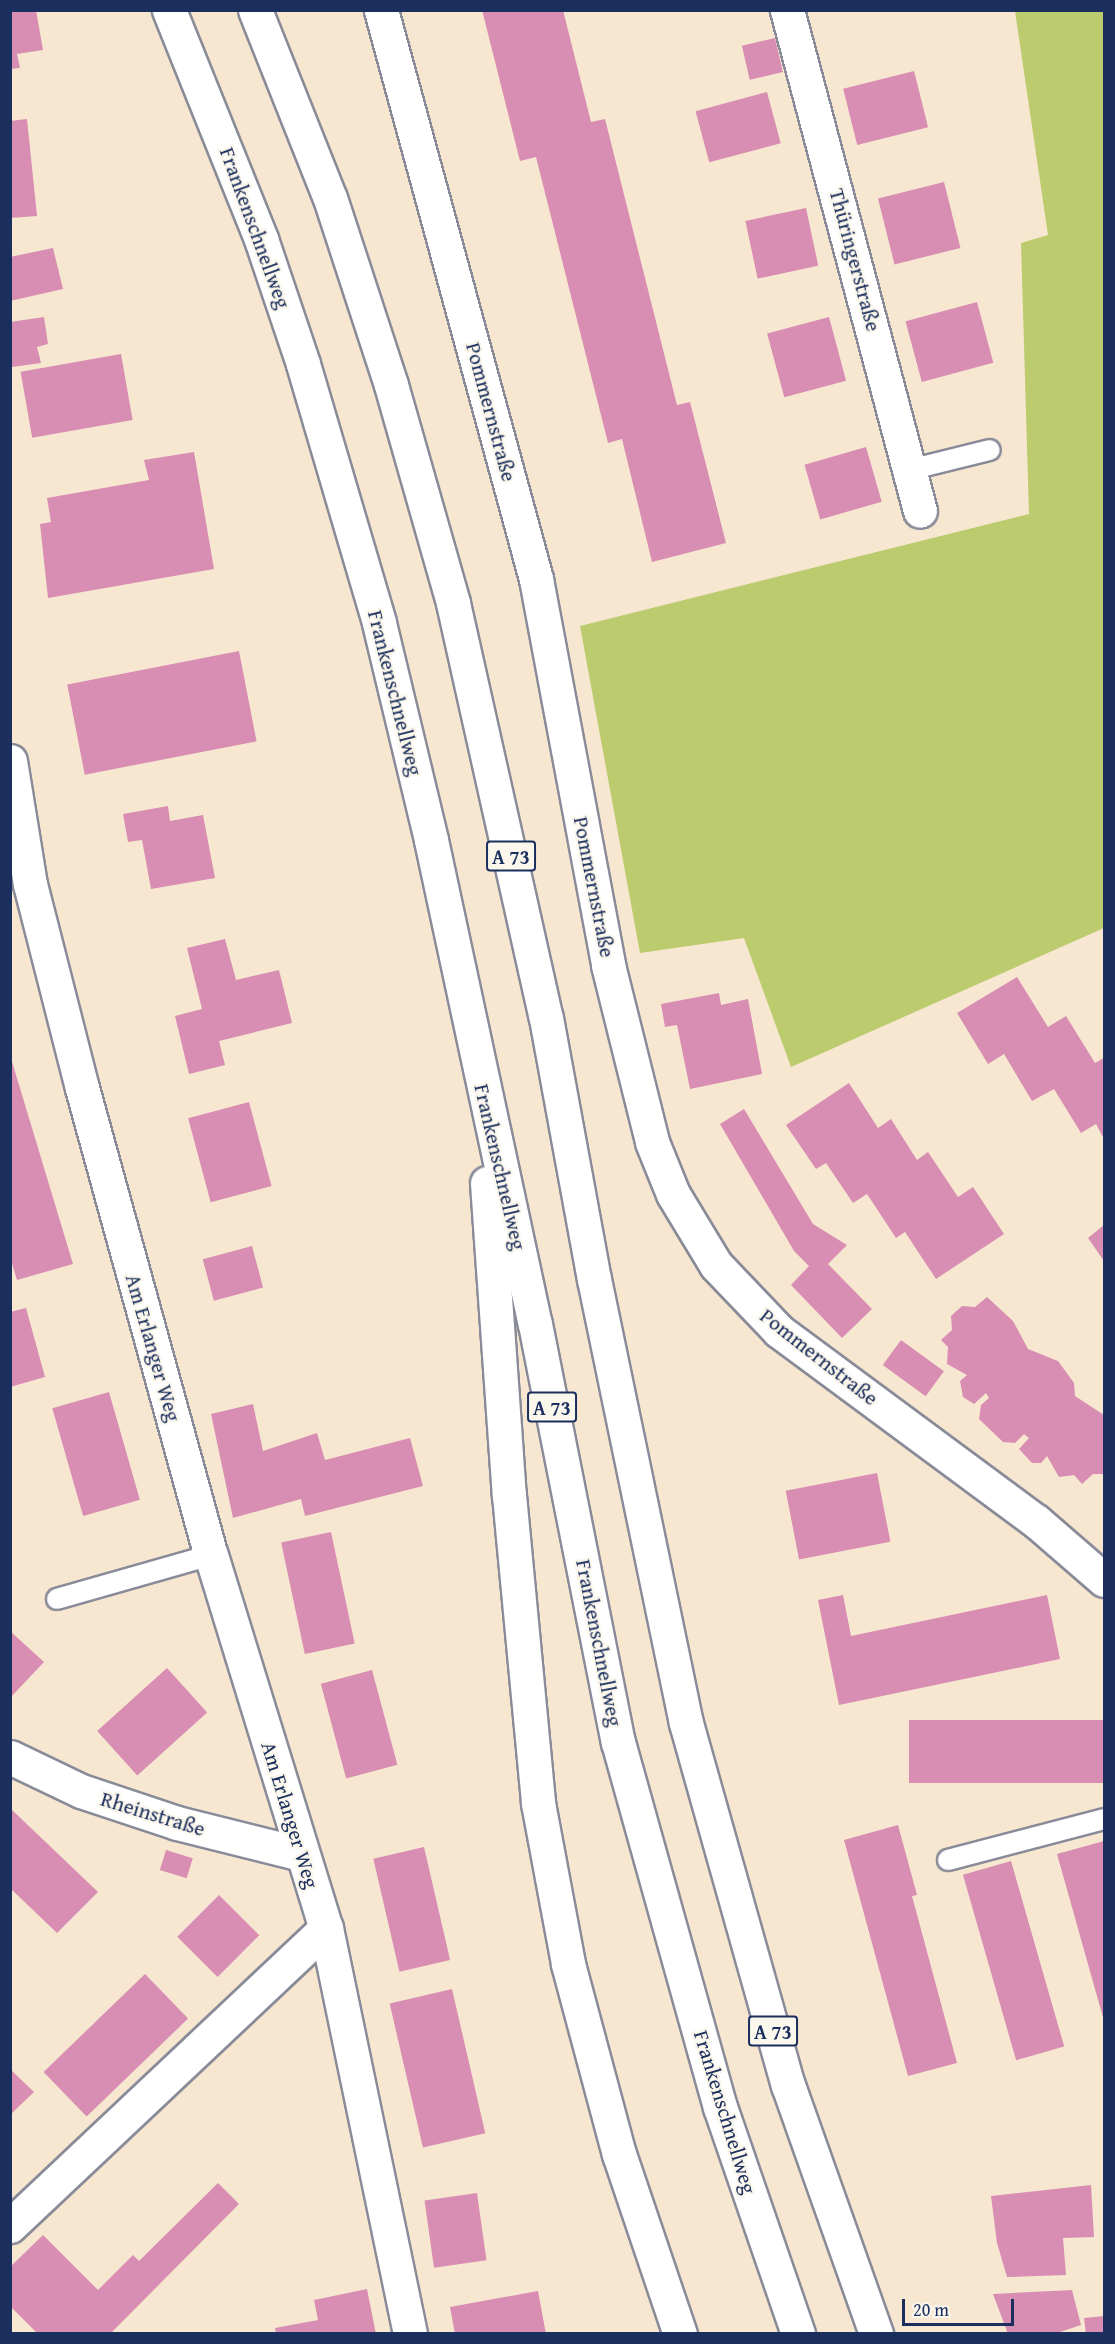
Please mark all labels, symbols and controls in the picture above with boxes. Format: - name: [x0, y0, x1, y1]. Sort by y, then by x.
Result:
- street label: Frankenschnellweg: [214, 144, 296, 312]
- street label: Thüringerstraße: [824, 186, 886, 334]
- street label: Pommernstraße: [460, 340, 522, 484]
- street label: Frankenschnellweg: [362, 608, 428, 778]
- street label: Pommernstraße: [568, 814, 620, 960]
- road number: A 73: [486, 839, 536, 873]
- street label: Frankenschnellweg: [469, 1082, 531, 1252]
- street label: Am Erlanger Weg: [120, 1271, 186, 1425]
- street label: Pommernstraße: [755, 1303, 883, 1411]
- road number: A 73: [526, 1390, 578, 1424]
- street label: Frankenschnellweg: [570, 1557, 628, 1729]
- street label: Am Erlanger Weg: [256, 1738, 324, 1892]
- street label: Rheinstraße: [98, 1786, 208, 1842]
- road number: A 73: [748, 2014, 798, 2048]
- street label: Frankenschnellweg: [688, 2027, 762, 2197]
- scale bar: [905, 2287, 1018, 2325]
- text: 20 m: [913, 2296, 949, 2323]

